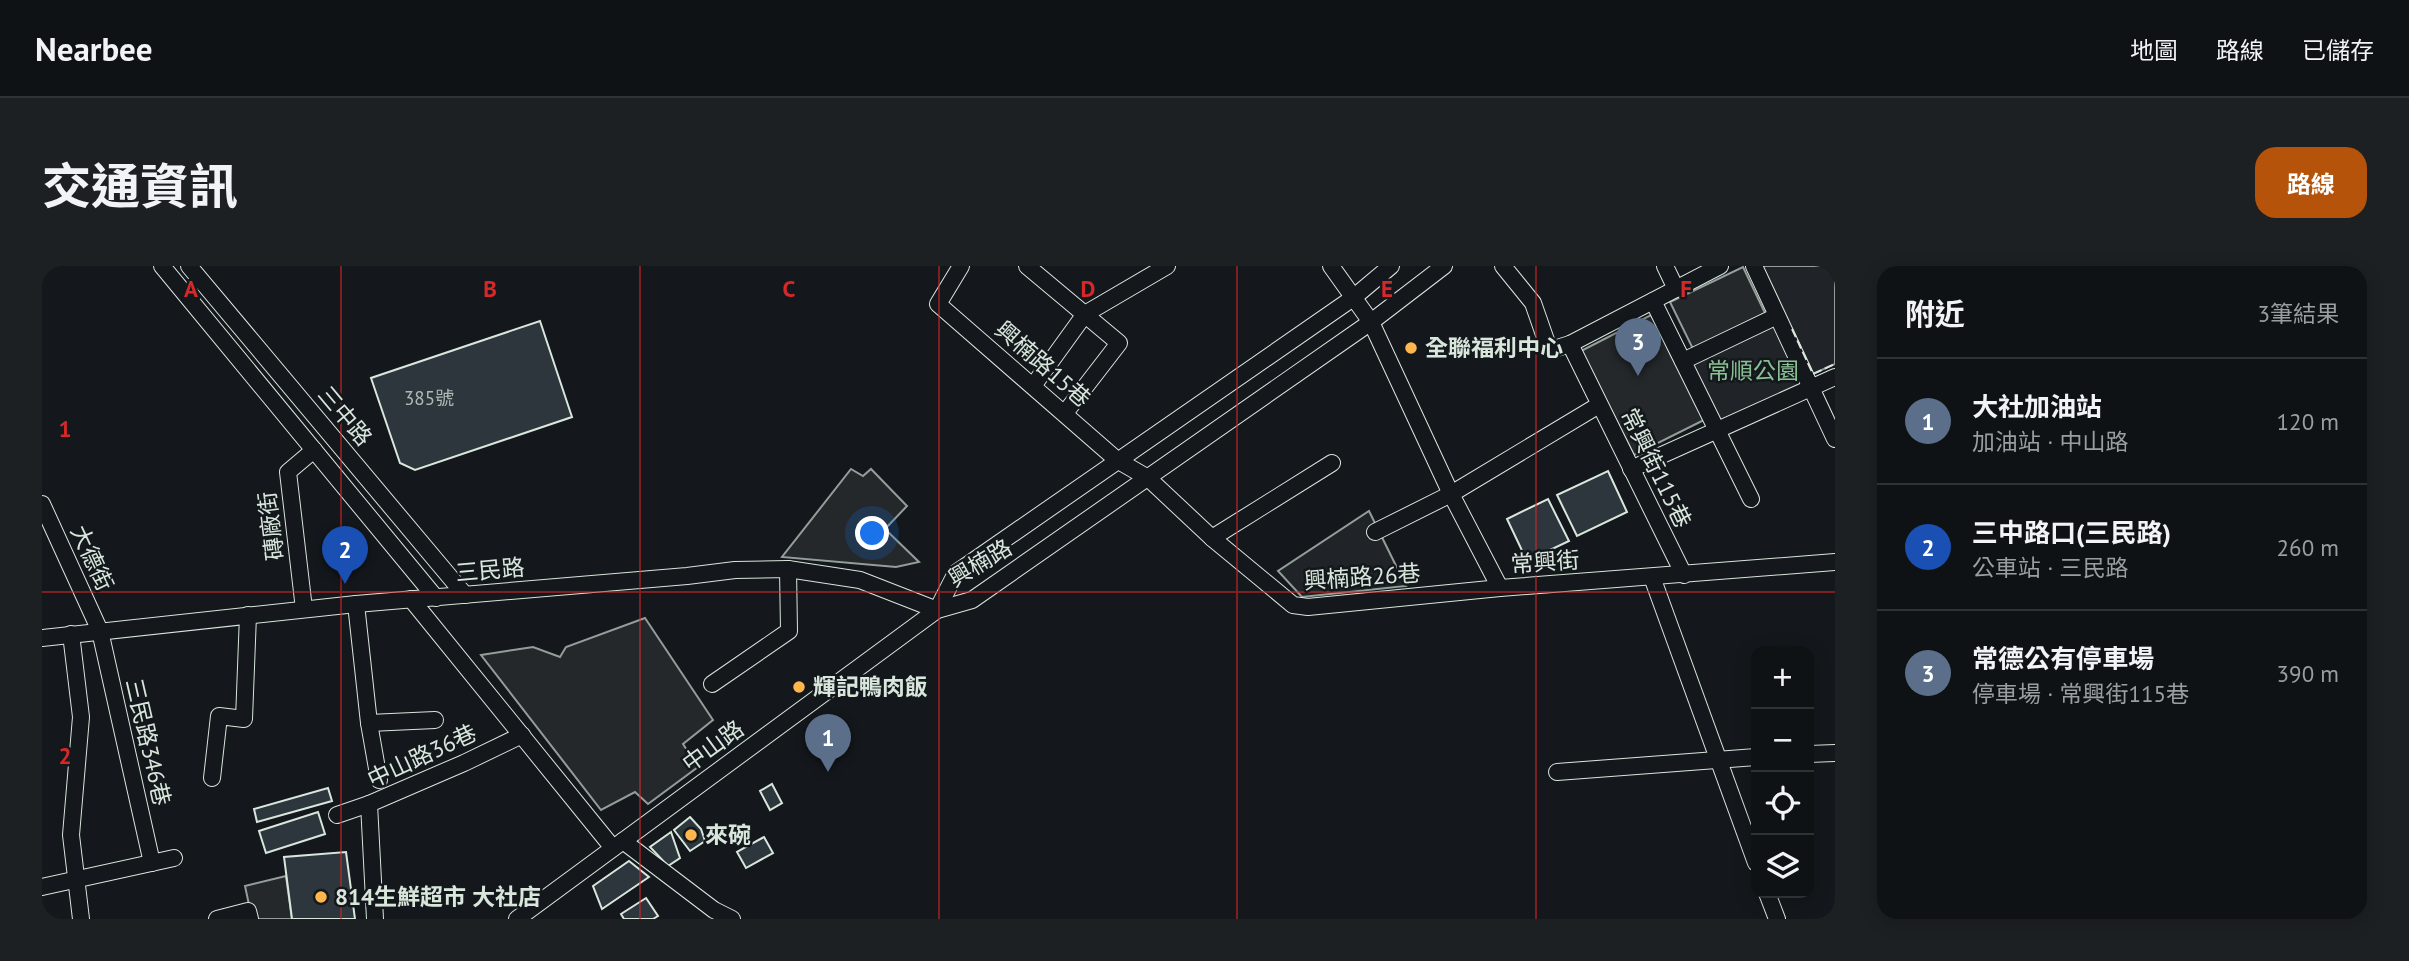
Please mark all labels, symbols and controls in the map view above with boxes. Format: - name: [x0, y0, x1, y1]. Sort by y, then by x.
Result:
- text: Nearbee: [35, 27, 152, 70]
- text: 地圖: [2130, 35, 2178, 66]
- text: 路線: [2216, 35, 2264, 66]
- text: 已儲存: [2302, 35, 2374, 66]
- button: 路線: [2255, 147, 2367, 218]
- text: 交通資訊: [42, 154, 238, 218]
- text: A: [184, 274, 198, 303]
- text: B: [483, 274, 497, 303]
- text: C: [783, 274, 796, 303]
- text: D: [1081, 274, 1095, 303]
- text: E: [1381, 274, 1393, 303]
- text: F: [1680, 274, 1692, 303]
- text: 附近: [1905, 294, 1965, 333]
- text: 3筆結果: [2257, 299, 2339, 328]
- street label: 興楠路15巷: [990, 314, 1097, 413]
- pin: 3: [1615, 318, 1661, 376]
- place label: 全聯福利中心: [1425, 333, 1563, 362]
- marker: 全聯福利中心: [1403, 340, 1419, 356]
- park label: 常順公園: [1707, 356, 1799, 385]
- street label: 三中路: [312, 380, 379, 451]
- house number: 385號: [404, 386, 454, 410]
- text: 大社加油站: [1972, 390, 2102, 423]
- street label: 常興街115巷: [1615, 403, 1698, 532]
- text: 1: [1921, 407, 1935, 436]
- text: 120 m: [2277, 407, 2339, 436]
- text: 1: [58, 414, 72, 443]
- text: 加油站 · 中山路: [1972, 427, 2128, 456]
- street label: 磚廠街: [252, 490, 289, 562]
- your location: [855, 516, 889, 550]
- text: 三中路口(三民路): [1972, 516, 2171, 549]
- street label: 大德街: [65, 520, 120, 595]
- pin: 2: [322, 526, 368, 584]
- street label: 興楠路: [943, 532, 1017, 593]
- text: 2: [1921, 533, 1935, 562]
- text: 260 m: [2277, 533, 2339, 562]
- street label: 常興街: [1510, 545, 1580, 578]
- street label: 三民路: [454, 552, 526, 587]
- text: 公車站 · 三民路: [1972, 553, 2128, 582]
- street label: 興楠路26巷: [1303, 558, 1421, 595]
- text: 常德公有停車場: [1972, 642, 2154, 675]
- map controls: [1751, 646, 1814, 898]
- button: +: [1751, 646, 1814, 709]
- text: 3: [1921, 659, 1935, 688]
- text: 390 m: [2277, 659, 2339, 688]
- place label: 輝記鴨肉飯: [813, 672, 928, 701]
- street label: 三民路346巷: [120, 675, 177, 808]
- marker: 輝記鴨肉飯: [791, 679, 807, 695]
- text: 停車場 · 常興街115巷: [1972, 679, 2189, 708]
- button: −: [1751, 709, 1814, 772]
- street label: 中山路: [676, 714, 749, 778]
- pin: 1: [805, 714, 851, 772]
- street label: 中山路36巷: [363, 718, 481, 793]
- text: 2: [58, 741, 72, 770]
- button: locate: [1751, 772, 1814, 835]
- place label: 來碗: [705, 820, 751, 849]
- marker: 來碗: [683, 827, 699, 843]
- button: layers: [1751, 835, 1814, 898]
- place label: 814生鮮超市 大社店: [335, 882, 541, 911]
- marker: 814生鮮超市 大社店: [313, 889, 329, 905]

